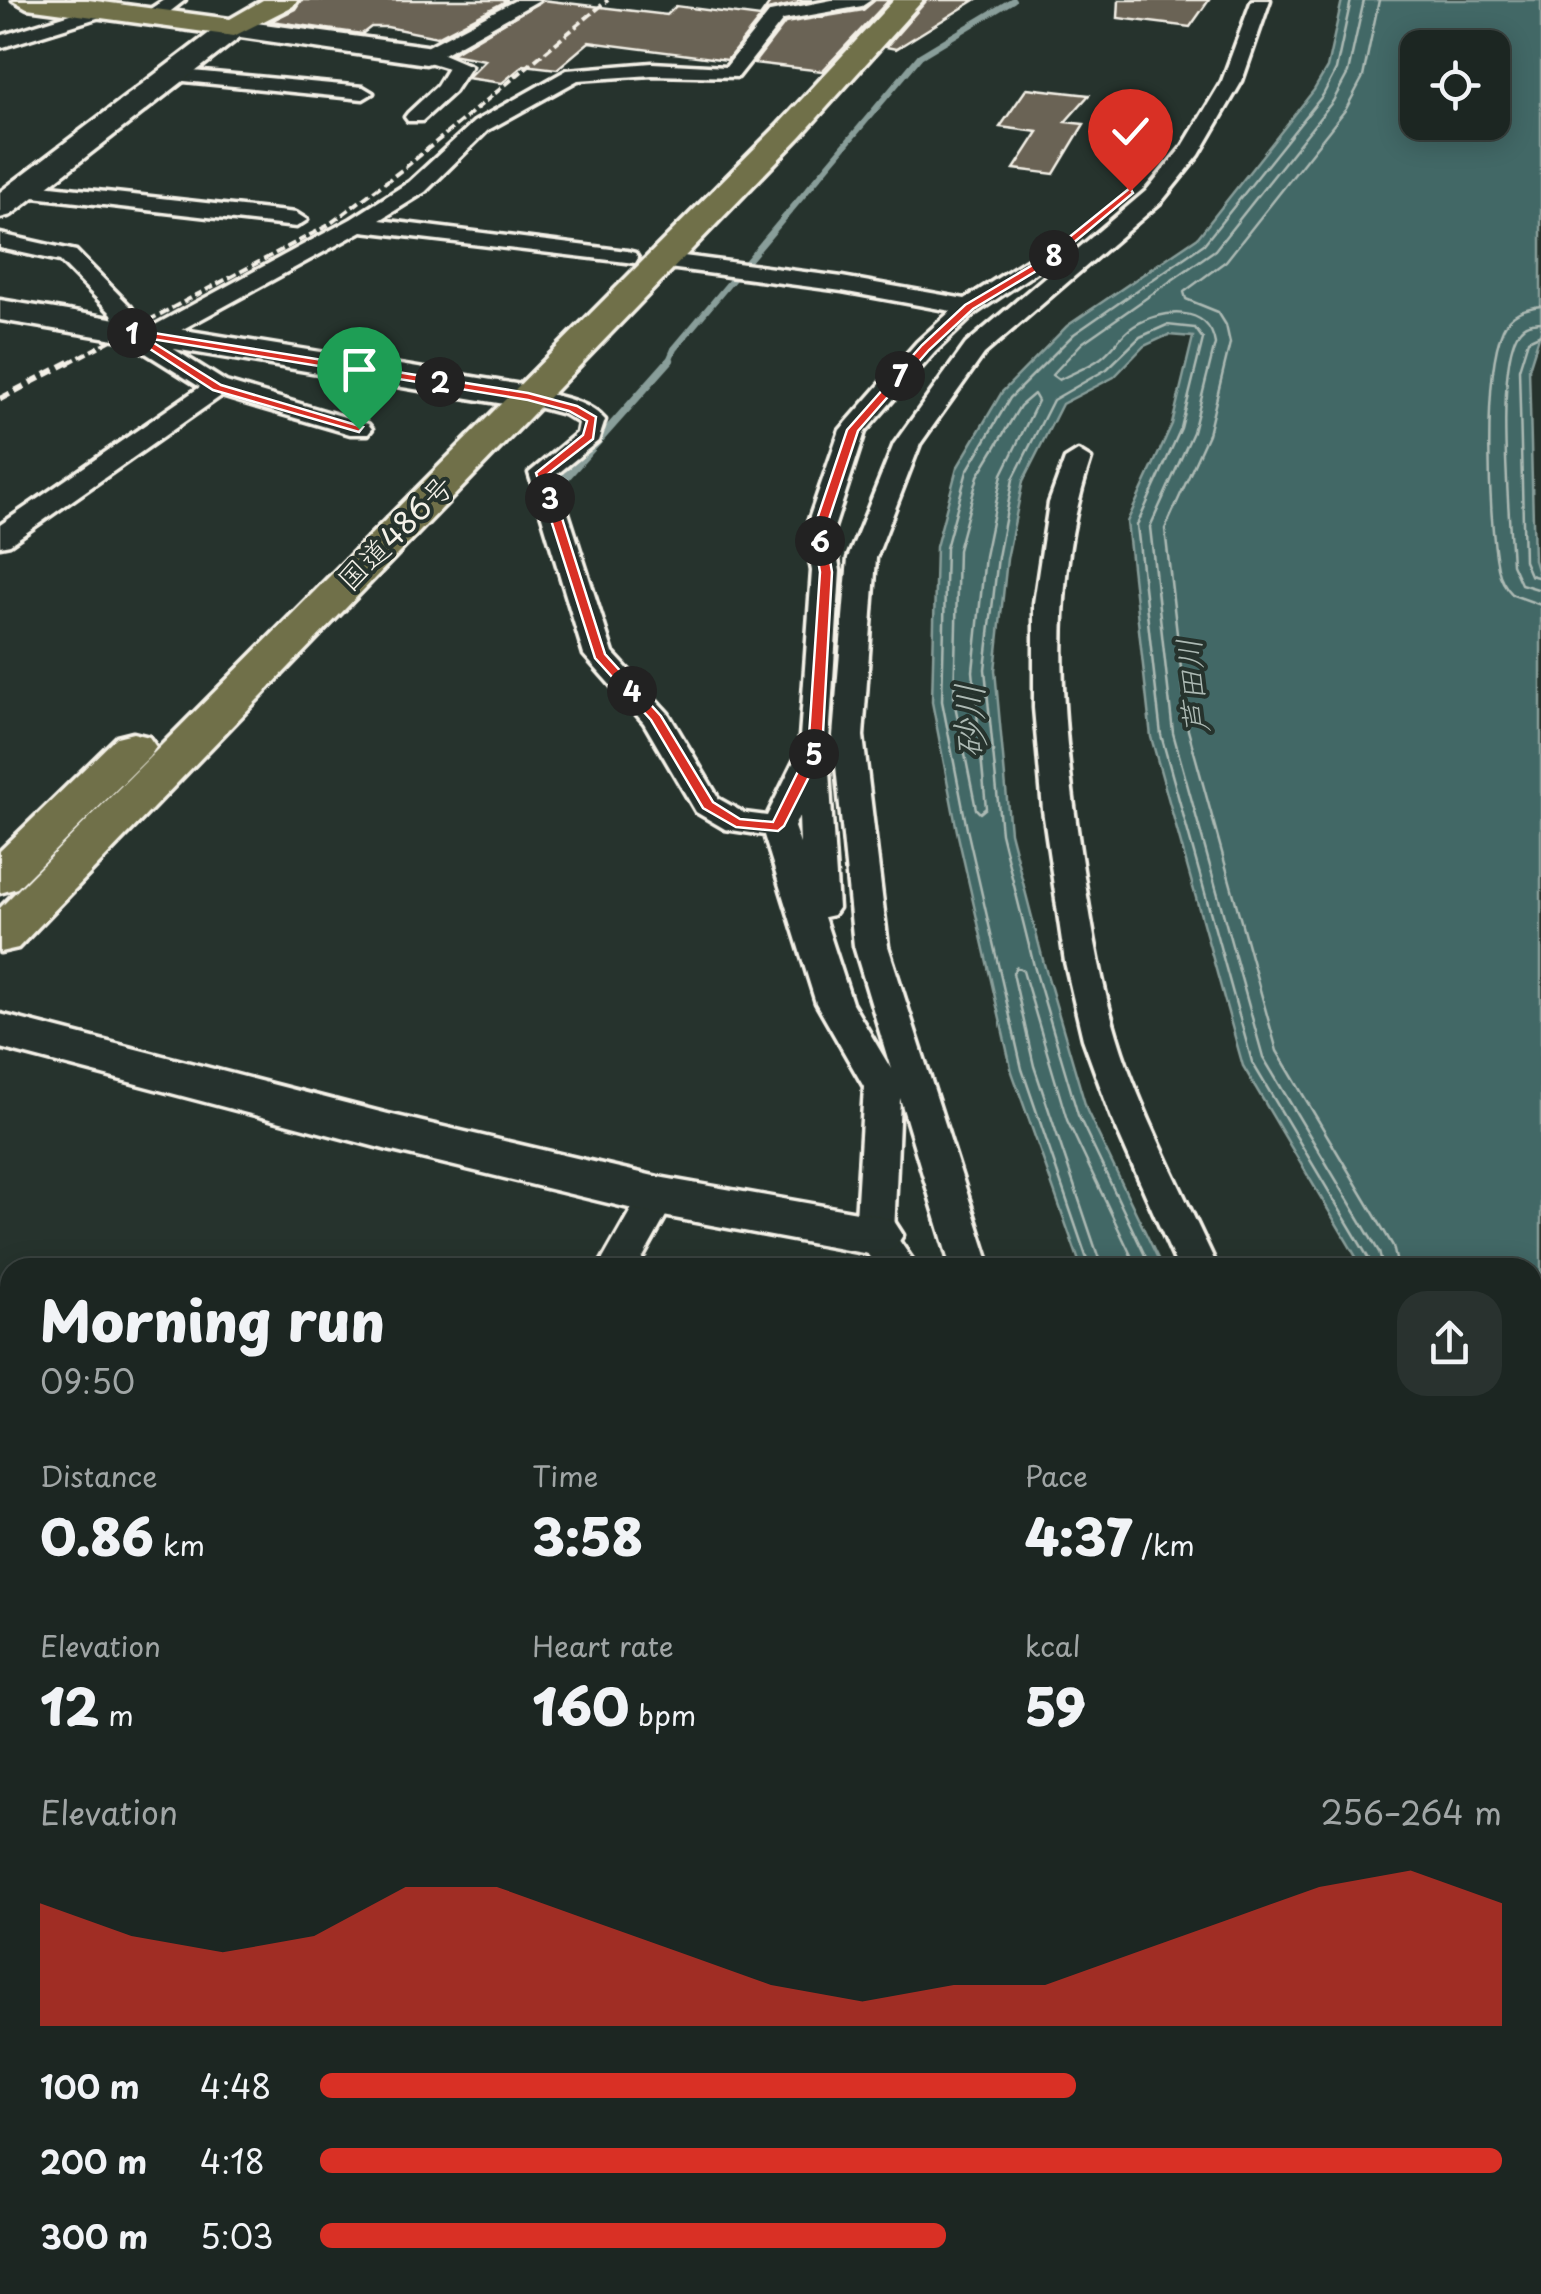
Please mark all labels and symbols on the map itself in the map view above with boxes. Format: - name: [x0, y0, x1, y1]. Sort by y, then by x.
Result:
- pin: [1088, 89, 1173, 192]
- pin: 8: [1029, 230, 1079, 280]
- pin: 1: [107, 308, 157, 358]
- pin: [317, 327, 402, 430]
- pin: 7: [875, 351, 925, 401]
- pin: 2: [415, 357, 465, 407]
- street label: 国道486号: [326, 464, 462, 600]
- pin: 3: [525, 473, 575, 523]
- pin: 6: [795, 516, 845, 566]
- water label: 芦田川: [1163, 636, 1219, 736]
- pin: 4: [607, 666, 657, 716]
- water label: 砂川: [939, 683, 997, 759]
- pin: 5: [789, 729, 839, 779]

